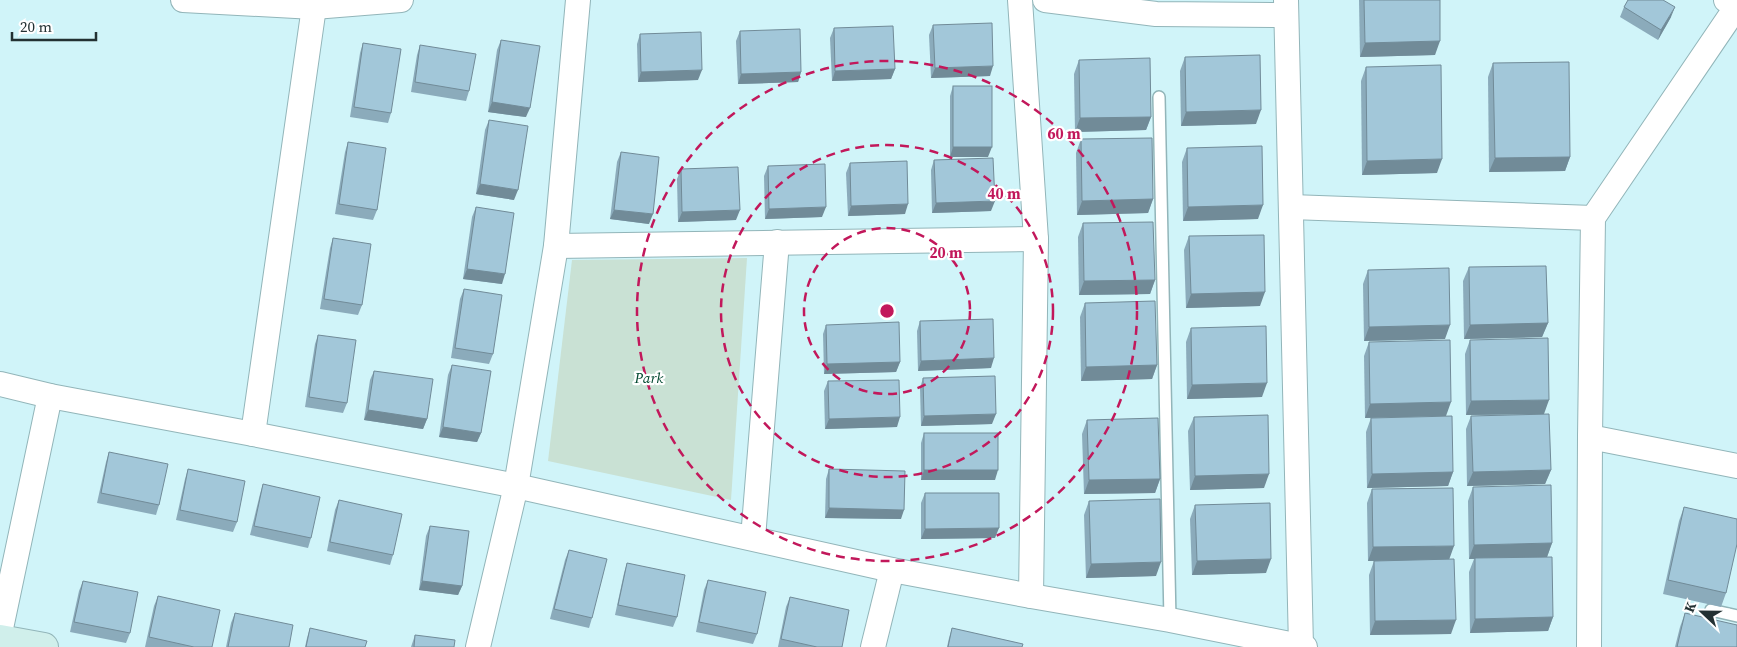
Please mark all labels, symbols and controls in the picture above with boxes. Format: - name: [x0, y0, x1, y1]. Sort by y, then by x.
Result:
- scale bar: [12, 10, 96, 42]
- text: 20 m: [20, 16, 52, 37]
- text: 60 m: [1047, 123, 1081, 144]
- text: 40 m: [987, 183, 1021, 204]
- text: 20 m: [929, 242, 963, 263]
- centre of rings: [878, 302, 896, 320]
- park label: Park: [634, 367, 664, 388]
- north arrow: [1677, 587, 1727, 637]
- text: K: [1679, 599, 1701, 615]

